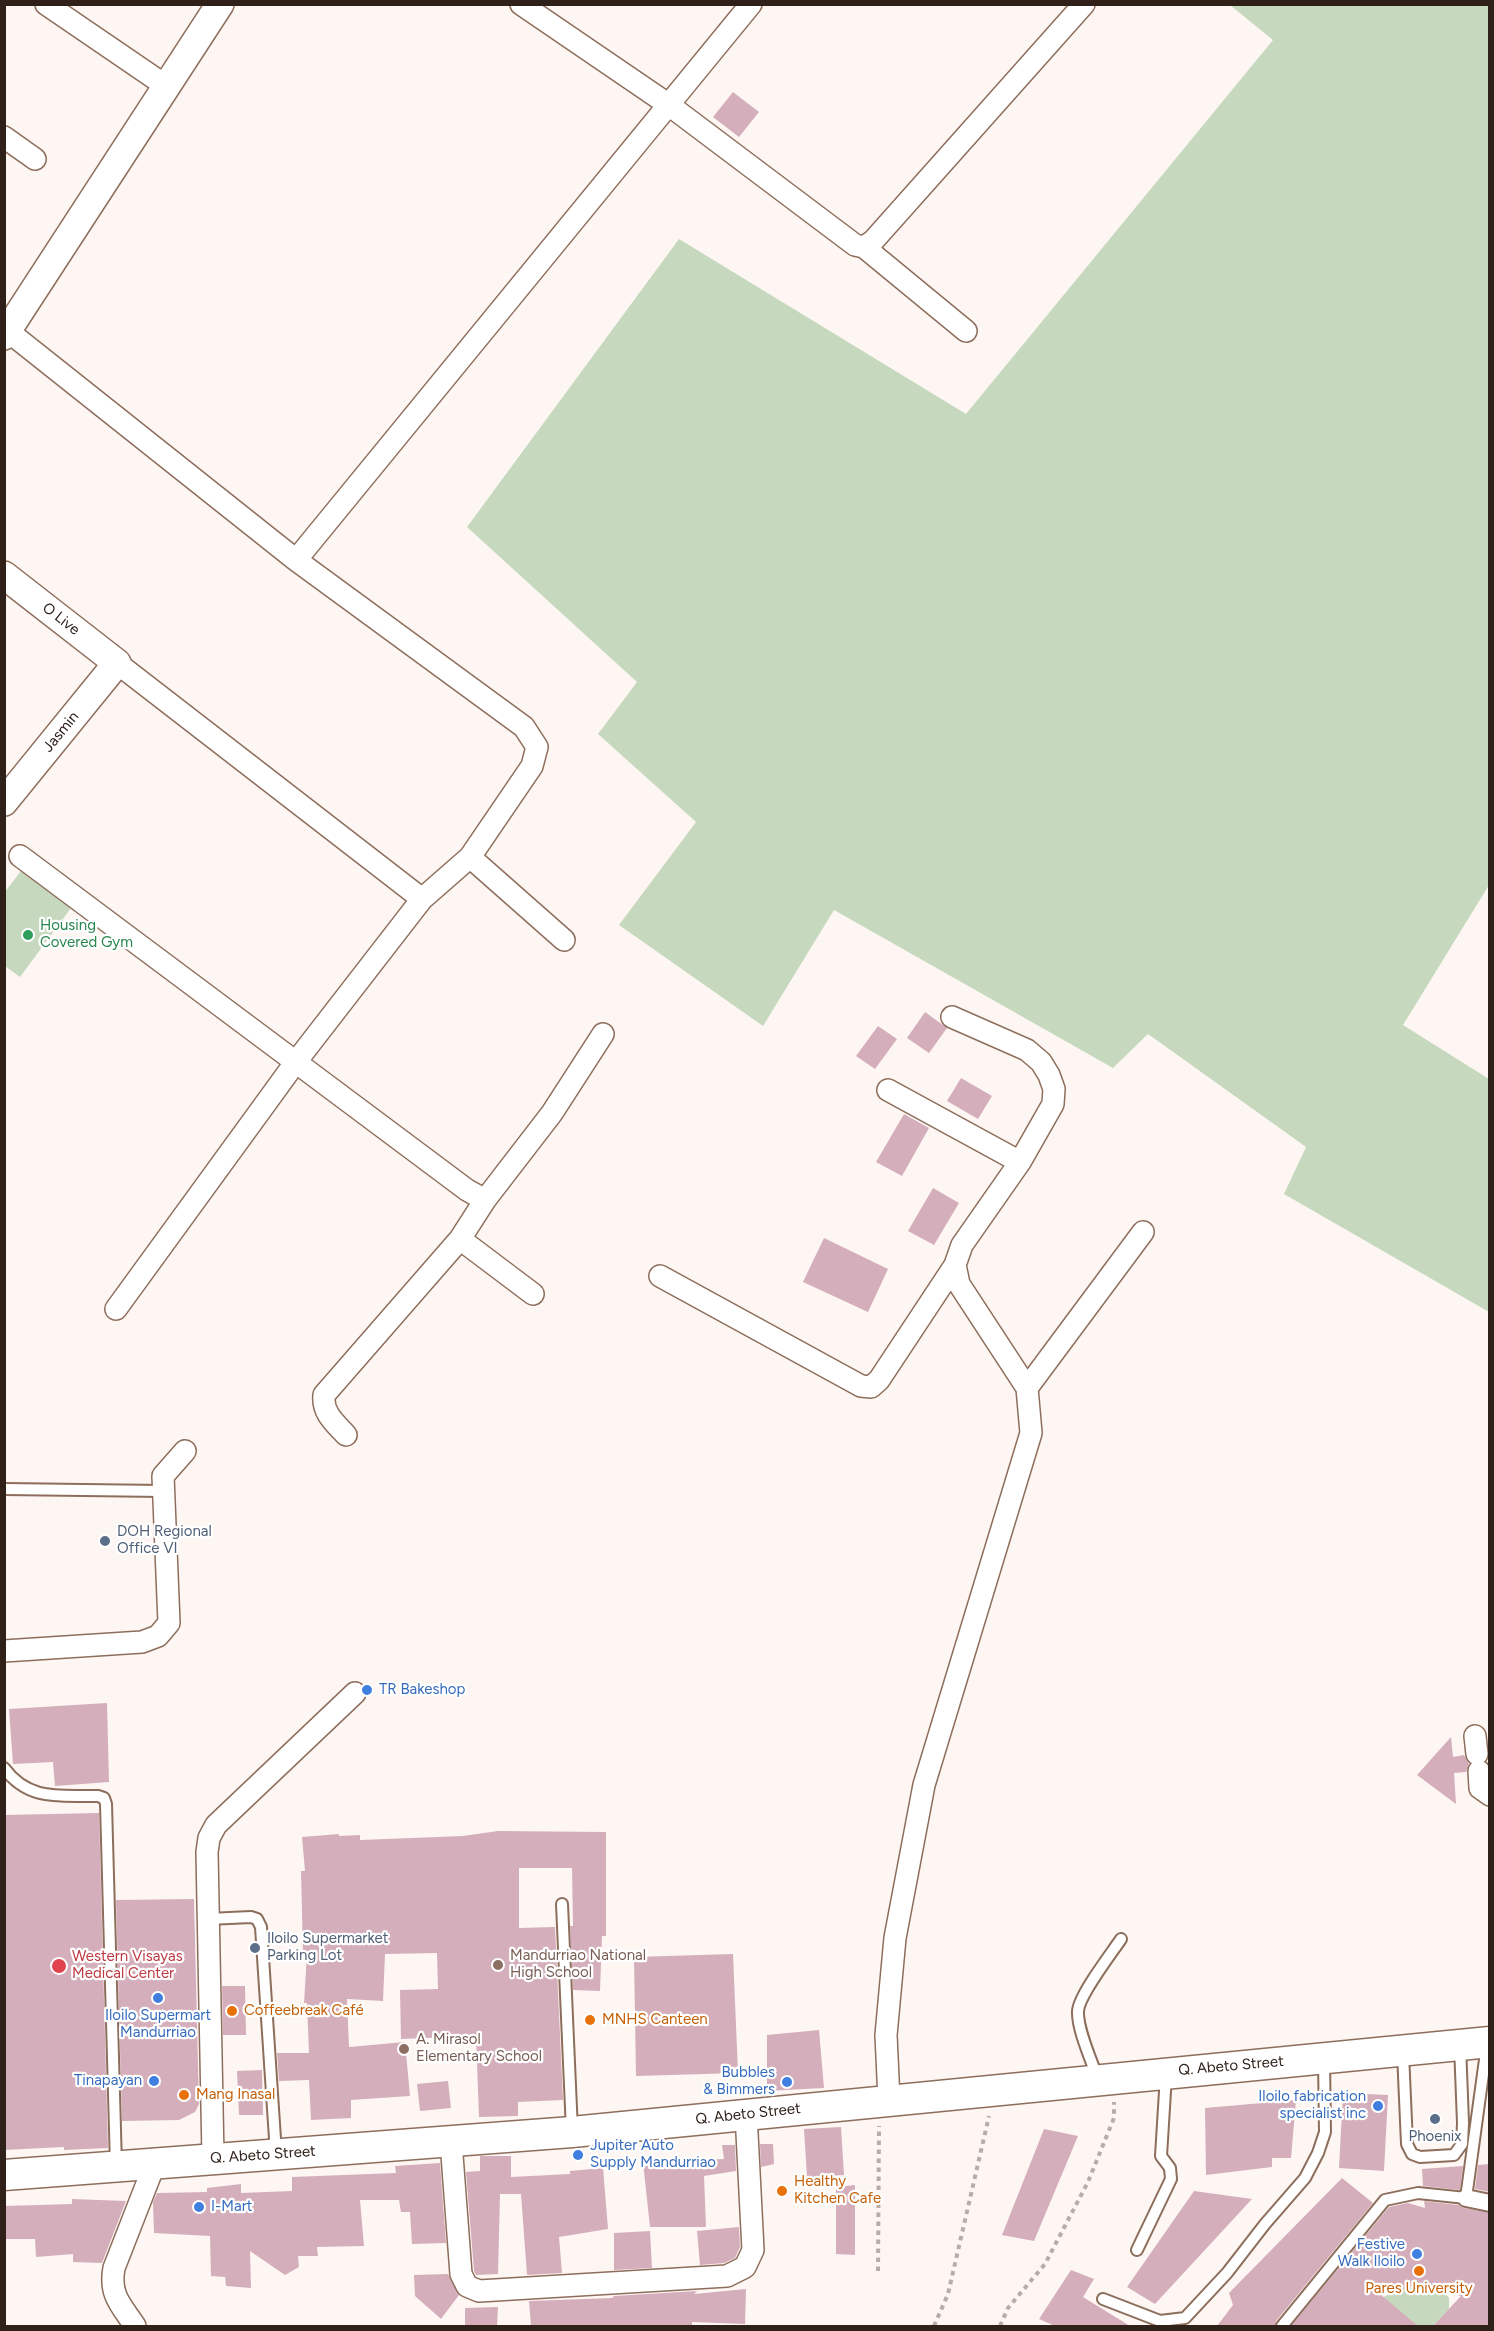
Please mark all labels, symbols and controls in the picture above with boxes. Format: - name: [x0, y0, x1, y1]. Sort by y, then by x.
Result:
- street label: O Live: [39, 599, 83, 639]
- street label: Jasmin: [39, 708, 83, 756]
- place label: Housing Covered Gym: [40, 917, 133, 952]
- marker: Housing Covered Gym: [21, 928, 35, 942]
- place label: DOH Regional Office VI: [117, 1523, 212, 1558]
- marker: DOH Regional Office VI: [98, 1534, 112, 1548]
- place label: TR Bakeshop: [379, 1681, 465, 1699]
- marker: TR Bakeshop: [360, 1683, 374, 1697]
- place label: Iloilo Supermarket Parking Lot: [267, 1930, 388, 1965]
- marker: Iloilo Supermarket Parking Lot: [248, 1941, 262, 1955]
- place label: Mandurriao National High School: [510, 1947, 646, 1982]
- place label: Western Visayas Medical Center: [72, 1948, 183, 1983]
- marker: Western Visayas Medical Center: [50, 1957, 68, 1975]
- marker: Mandurriao National High School: [491, 1958, 505, 1972]
- marker: Iloilo Supermart Mandurriao: [151, 1991, 165, 2005]
- place label: Coffeebreak Café: [244, 2002, 364, 2020]
- marker: Coffeebreak Café: [225, 2004, 239, 2018]
- place label: Iloilo Supermart Mandurriao: [105, 2007, 211, 2042]
- place label: MNHS Canteen: [602, 2011, 708, 2029]
- marker: MNHS Canteen: [583, 2013, 597, 2027]
- place label: A. Mirasol Elementary School: [416, 2031, 542, 2066]
- marker: A. Mirasol Elementary School: [397, 2042, 411, 2056]
- street label: Q. Abeto Street: [1178, 2052, 1284, 2080]
- place label: Bubbles & Bimmers: [703, 2064, 775, 2099]
- place label: Tinapayan: [74, 2072, 142, 2090]
- marker: Tinapayan: [147, 2074, 161, 2088]
- marker: Bubbles & Bimmers: [780, 2075, 794, 2089]
- place label: Mang Inasal: [196, 2086, 275, 2104]
- marker: Mang Inasal: [177, 2088, 191, 2102]
- place label: Iloilo fabrication specialist inc: [1258, 2088, 1366, 2123]
- marker: Iloilo fabrication specialist inc: [1371, 2099, 1385, 2113]
- street label: Q. Abeto Street: [695, 2100, 801, 2128]
- marker: Phoenix: [1428, 2112, 1442, 2126]
- place label: Phoenix: [1409, 2128, 1461, 2146]
- place label: Jupiter Auto Supply Mandurriao: [590, 2137, 716, 2172]
- street label: Q. Abeto Street: [210, 2142, 316, 2168]
- marker: Jupiter Auto Supply Mandurriao: [571, 2148, 585, 2162]
- place label: Healthy Kitchen Cafe: [794, 2173, 881, 2208]
- marker: Healthy Kitchen Cafe: [775, 2184, 789, 2198]
- place label: I-Mart: [211, 2198, 252, 2216]
- marker: I-Mart: [192, 2200, 206, 2214]
- place label: Festive Walk Iloilo: [1338, 2236, 1405, 2271]
- marker: Festive Walk Iloilo: [1410, 2247, 1424, 2261]
- marker: Pares University: [1412, 2264, 1426, 2278]
- place label: Pares University: [1365, 2280, 1473, 2298]

